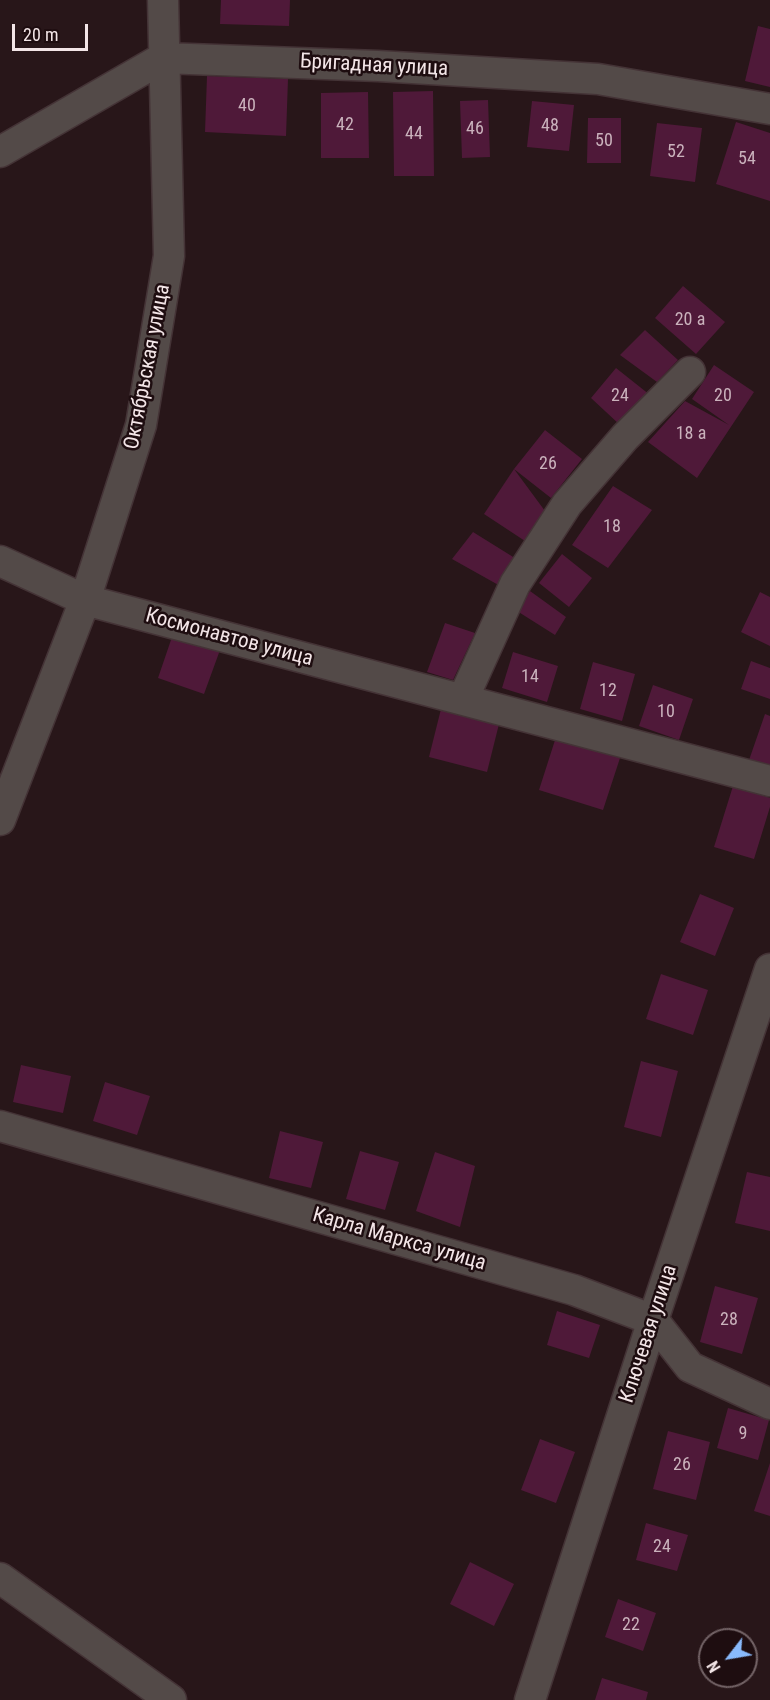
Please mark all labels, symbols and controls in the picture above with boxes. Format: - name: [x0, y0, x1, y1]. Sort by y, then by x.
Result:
- scale bar: [15, 12, 92, 50]
- text: 20 m: [23, 24, 58, 45]
- street label: Бригадная улица: [299, 50, 449, 82]
- house number: 40: [238, 95, 256, 117]
- house number: 42: [336, 114, 354, 136]
- house number: 48: [541, 115, 559, 137]
- house number: 46: [466, 118, 484, 140]
- house number: 44: [405, 123, 423, 145]
- house number: 50: [595, 130, 613, 152]
- house number: 52: [667, 141, 685, 163]
- house number: 54: [738, 148, 756, 170]
- street label: Октябрьская улица: [120, 282, 176, 452]
- house number: 20 а: [675, 309, 705, 331]
- house number: 24: [611, 385, 629, 407]
- house number: 20: [714, 385, 732, 407]
- house number: 18 а: [676, 423, 706, 445]
- house number: 26: [539, 453, 557, 475]
- house number: 18: [603, 516, 621, 538]
- street label: Космонавтов улица: [143, 604, 315, 672]
- house number: 14: [521, 666, 539, 688]
- house number: 12: [599, 680, 617, 702]
- house number: 10: [657, 701, 675, 723]
- street label: Карла Маркса улица: [309, 1203, 489, 1277]
- street label: Ключевая улица: [615, 1262, 683, 1406]
- house number: 28: [720, 1309, 738, 1331]
- house number: 9: [739, 1423, 747, 1445]
- house number: 26: [673, 1454, 691, 1476]
- house number: 24: [653, 1536, 671, 1558]
- house number: 22: [622, 1614, 640, 1636]
- north arrow: [698, 1628, 758, 1688]
- text: N: [703, 1657, 725, 1676]

